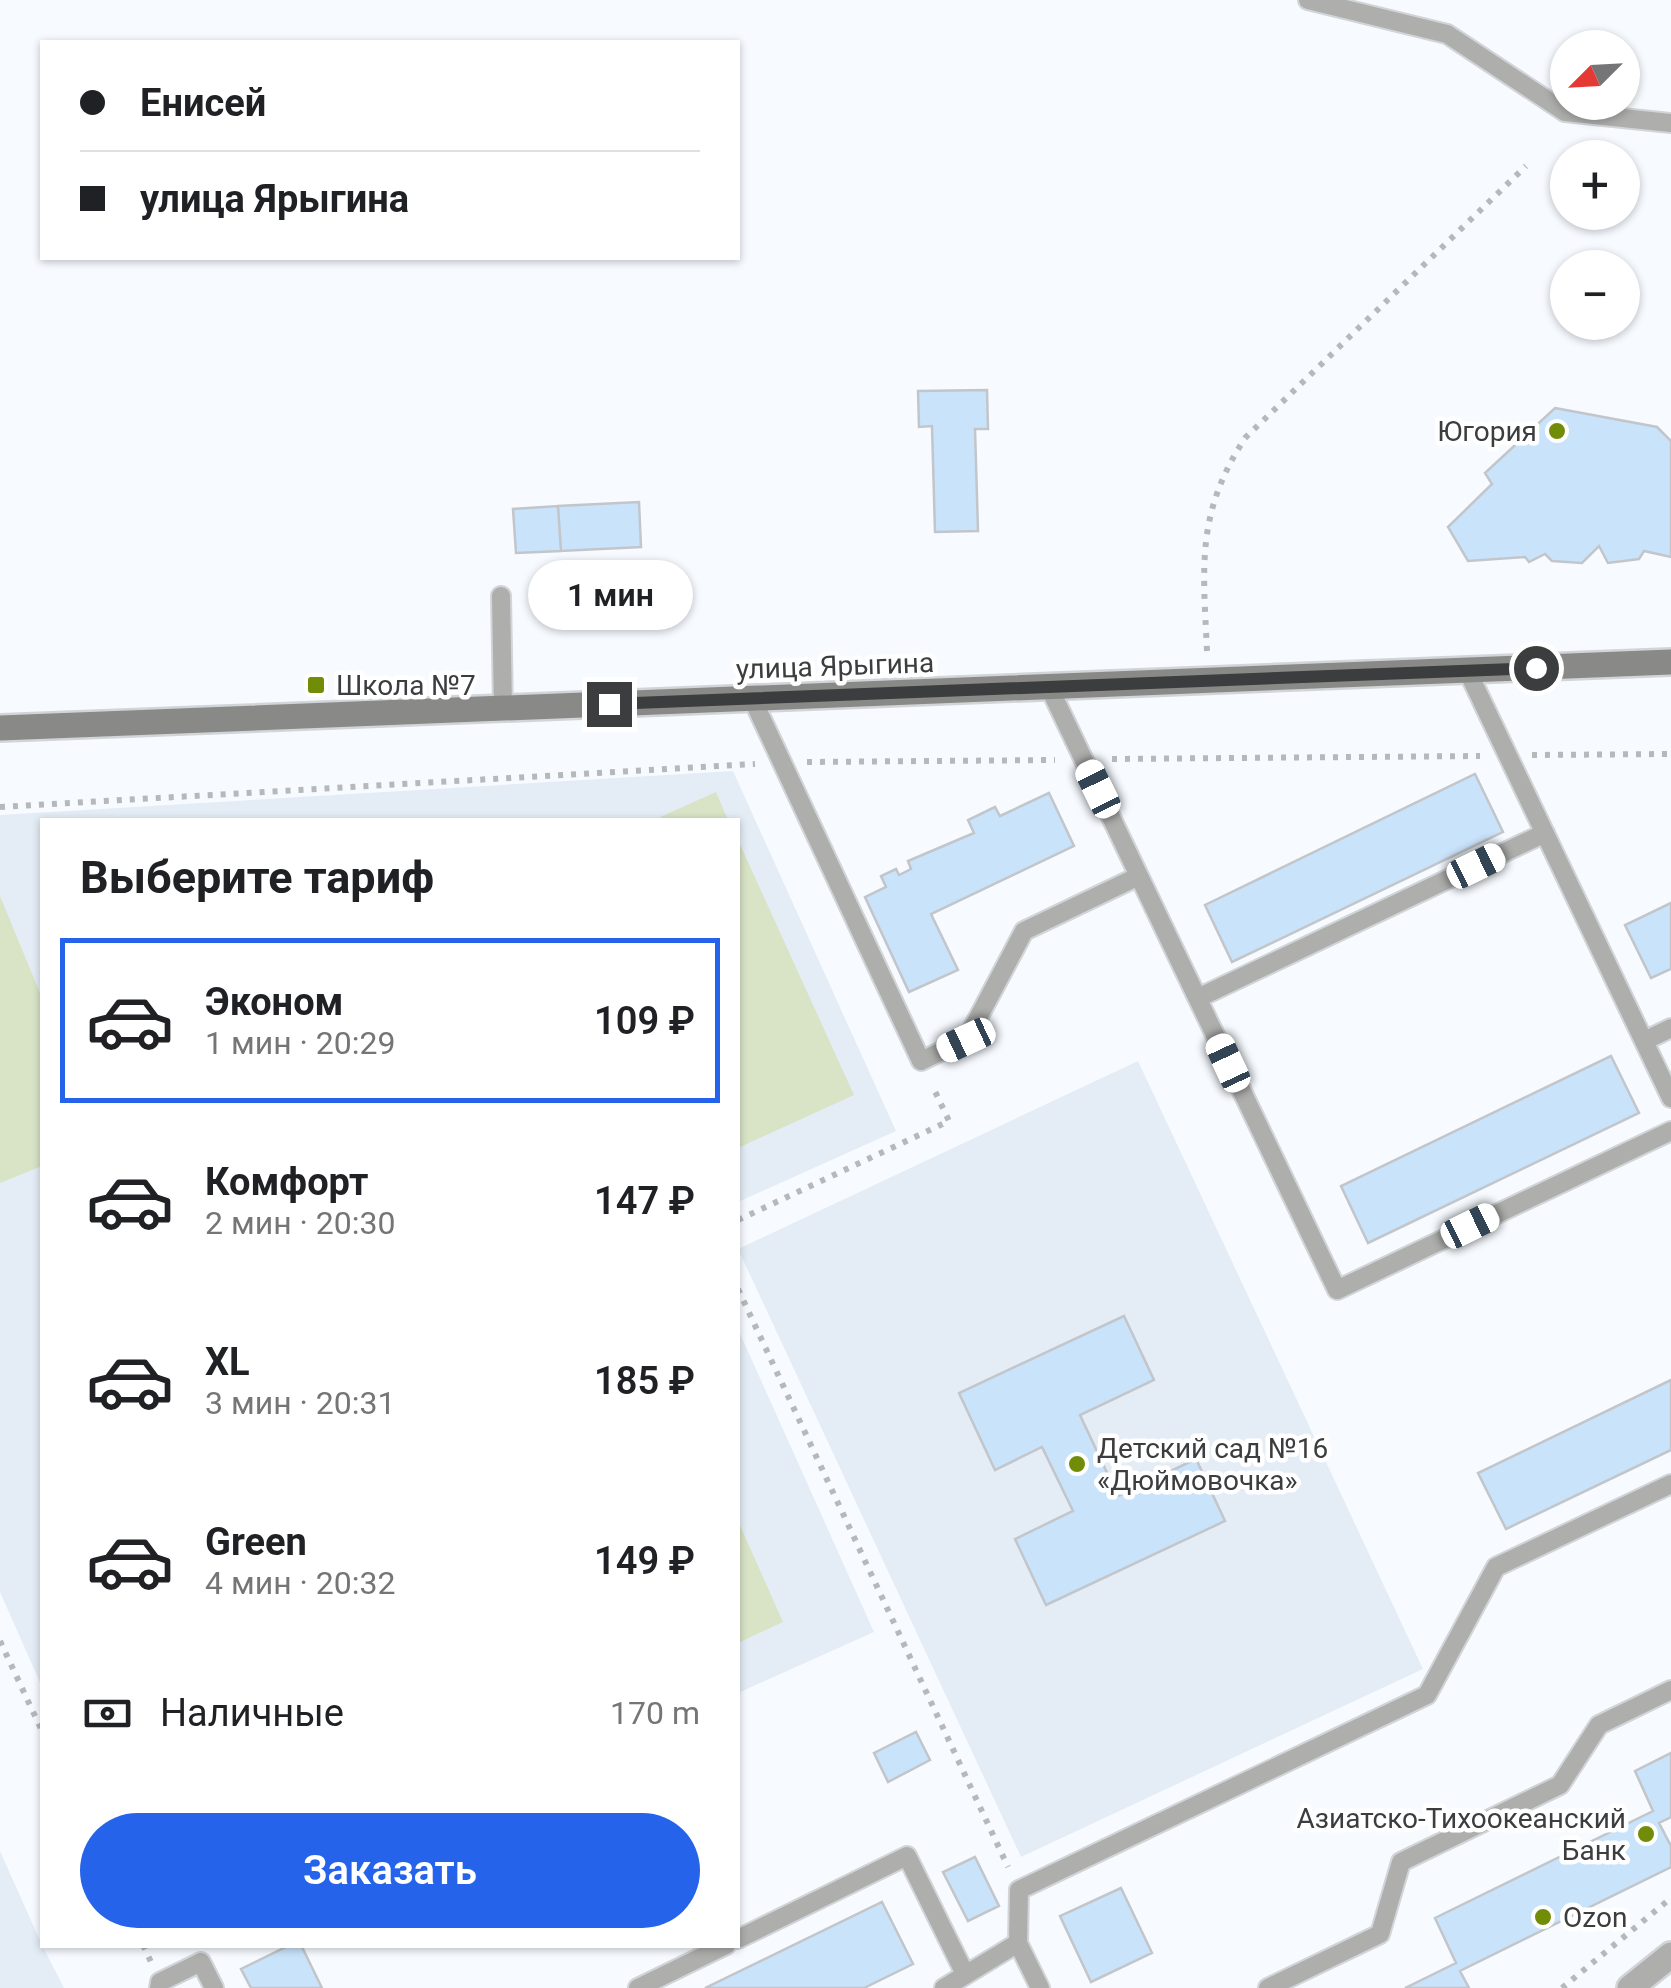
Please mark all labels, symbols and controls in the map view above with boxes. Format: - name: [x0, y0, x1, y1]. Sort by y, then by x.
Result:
- north arrow: [1550, 30, 1640, 120]
- map controls: [1550, 30, 1640, 340]
- text: Енисей: [140, 81, 266, 125]
- button: +: [1550, 140, 1640, 230]
- text: улица Ярыгина: [140, 177, 409, 221]
- button: −: [1550, 250, 1640, 340]
- place label: Югория: [1437, 415, 1537, 448]
- marker: Югория: [1546, 420, 1568, 442]
- callout: 1 мин: [526, 559, 692, 629]
- text: 1 мин: [567, 576, 654, 614]
- street label: улица Ярыгина: [735, 646, 935, 686]
- route start: [1514, 646, 1559, 691]
- place label: Школа №7: [336, 669, 476, 702]
- marker: Школа №7: [305, 674, 327, 696]
- route end: [587, 682, 632, 727]
- car: [1071, 755, 1125, 823]
- car: [1442, 839, 1510, 893]
- text: Выберите тариф: [80, 851, 434, 904]
- icon: car: [85, 976, 175, 1066]
- text: Эконом: [205, 980, 343, 1024]
- text: 109 ₽: [594, 999, 695, 1043]
- car: [932, 1014, 1000, 1066]
- text: 1 мин · 20:29: [205, 1024, 396, 1062]
- car: [1202, 1029, 1254, 1097]
- icon: car: [85, 1156, 175, 1246]
- text: Комфорт: [205, 1160, 368, 1204]
- text: 147 ₽: [594, 1179, 695, 1223]
- car: [1436, 1199, 1504, 1253]
- text: 2 мин · 20:30: [205, 1204, 396, 1242]
- icon: car: [85, 1336, 175, 1426]
- text: XL: [205, 1340, 250, 1384]
- text: 185 ₽: [594, 1359, 695, 1403]
- text: 3 мин · 20:31: [205, 1384, 396, 1422]
- place label: Детский сад №16 «Дюймовочка»: [1097, 1432, 1328, 1497]
- marker: Детский сад №16 «Дюймовочка»: [1066, 1453, 1088, 1475]
- icon: car: [85, 1516, 175, 1606]
- text: Green: [205, 1520, 307, 1564]
- text: 149 ₽: [594, 1539, 695, 1583]
- text: 4 мин · 20:32: [205, 1564, 396, 1602]
- icon: cash: [80, 1686, 135, 1741]
- text: Наличные: [160, 1691, 344, 1735]
- text: 170 m: [610, 1694, 700, 1732]
- place label: Азиатско-Тихоокеанский Банк: [1297, 1802, 1626, 1867]
- button: Заказать: [80, 1813, 700, 1928]
- marker: Азиатско-Тихоокеанский Банк: [1635, 1823, 1657, 1845]
- place label: Ozon: [1563, 1901, 1627, 1934]
- marker: Ozon: [1532, 1906, 1554, 1928]

